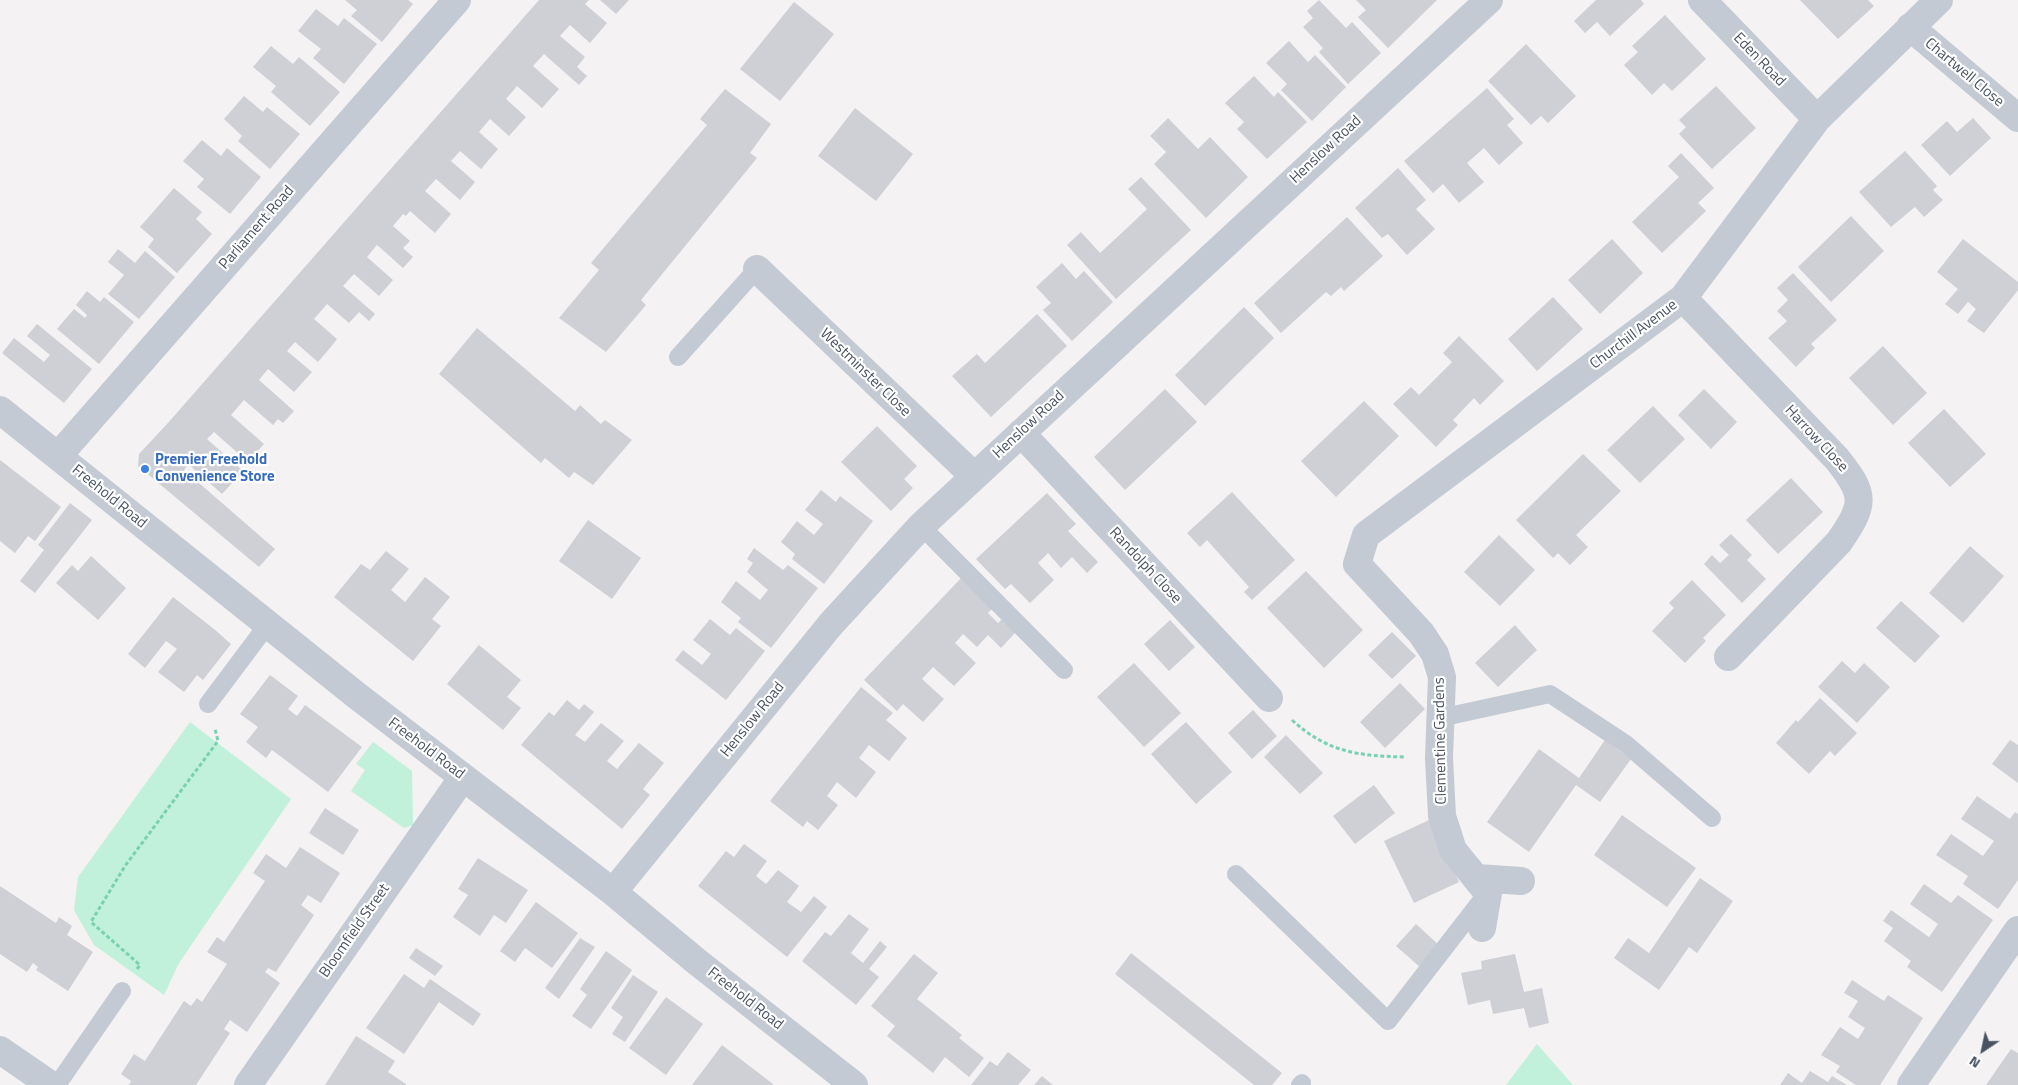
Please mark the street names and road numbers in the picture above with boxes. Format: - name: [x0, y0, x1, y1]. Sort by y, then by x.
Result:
- street label: Eden Road: [1729, 29, 1789, 91]
- street label: Chartwell Close: [1921, 35, 2007, 111]
- street label: Henslow Road: [1287, 112, 1365, 188]
- street label: Parliament Road: [216, 182, 298, 274]
- street label: Churchill Avenue: [1587, 296, 1681, 374]
- street label: Westminster Close: [816, 325, 914, 421]
- street label: Henslow Road: [990, 387, 1068, 463]
- street label: Harrow Close: [1781, 402, 1851, 476]
- street label: Freehold Road: [68, 461, 150, 533]
- street label: Randolph Close: [1105, 524, 1185, 608]
- street label: Clementine Gardens: [1431, 677, 1451, 805]
- street label: Henslow Road: [717, 679, 789, 761]
- street label: Freehold Road: [384, 714, 468, 784]
- street label: Bloomfield Street: [316, 881, 394, 981]
- street label: Freehold Road: [704, 964, 786, 1034]

